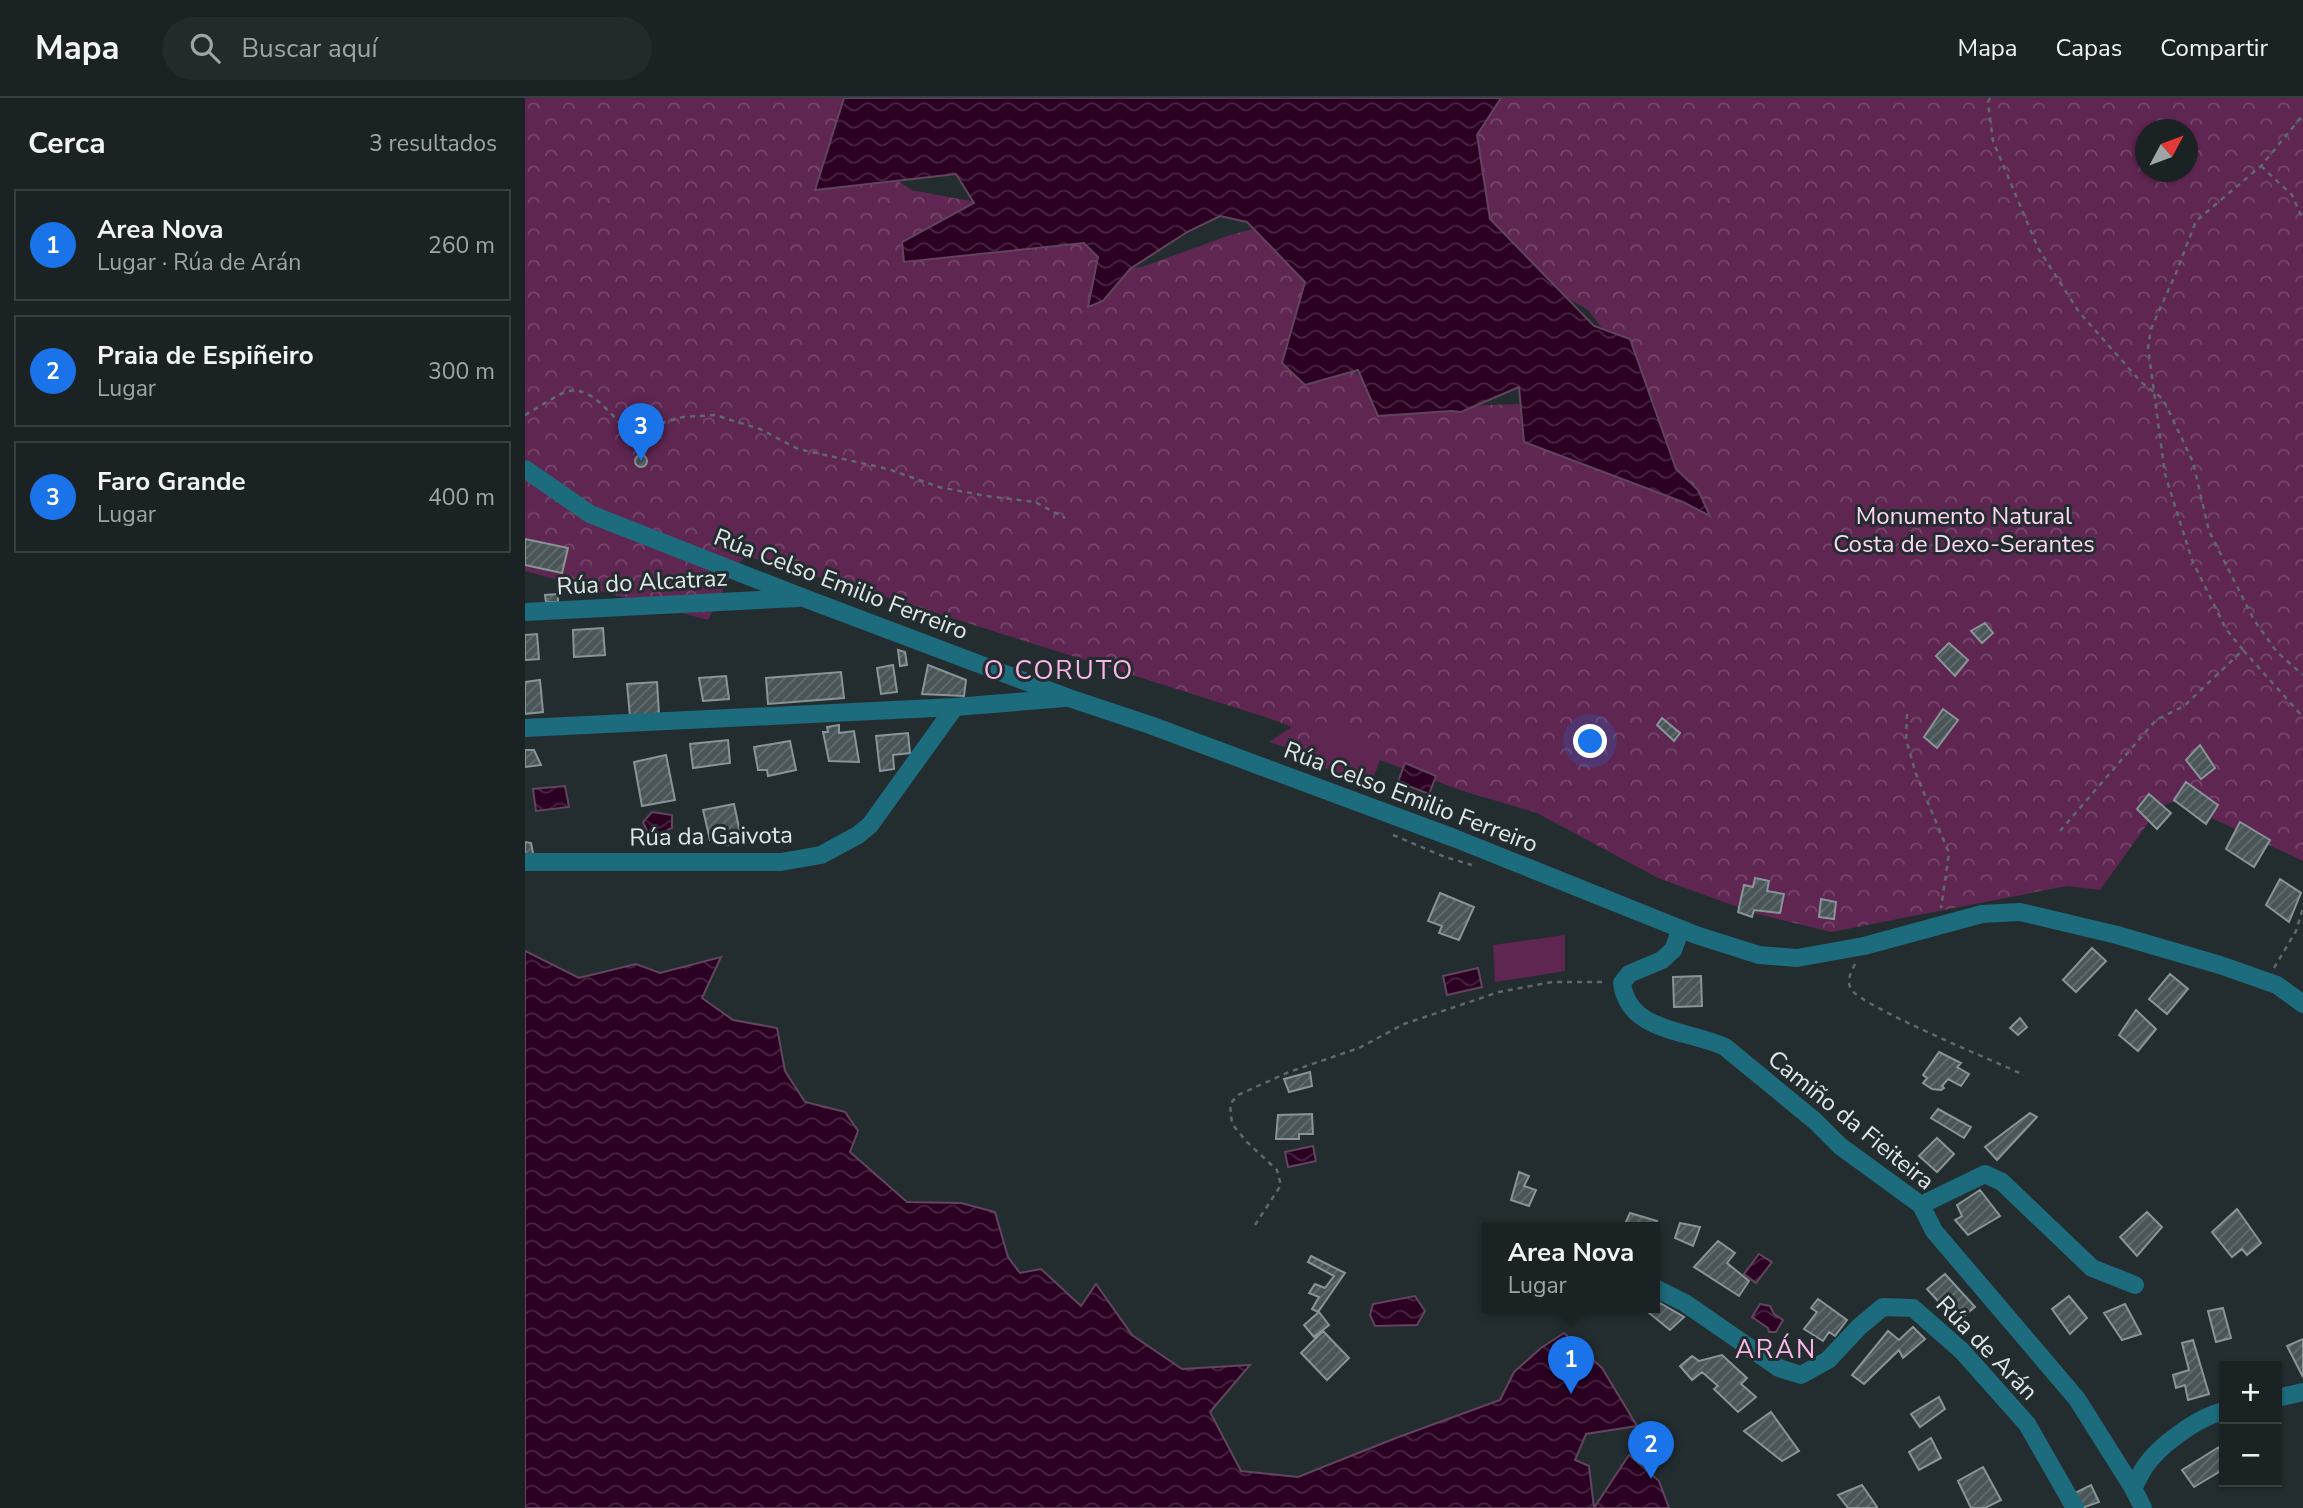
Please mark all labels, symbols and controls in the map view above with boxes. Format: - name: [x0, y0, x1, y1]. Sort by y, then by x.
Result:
- search box: [162, 17, 652, 80]
- text: Mapa: [35, 26, 120, 71]
- icon: search: [186, 29, 224, 67]
- text: Buscar aquí: [242, 31, 377, 66]
- text: Mapa: [1958, 32, 2018, 64]
- text: Capas: [2056, 32, 2122, 64]
- text: Compartir: [2160, 32, 2268, 64]
- north arrow: [2135, 119, 2198, 182]
- text: Cerca: [28, 123, 106, 164]
- text: 3 resultados: [369, 128, 497, 159]
- text: Area Nova: [97, 212, 224, 247]
- text: 1: [46, 230, 60, 261]
- text: 260 m: [428, 230, 495, 261]
- text: Lugar · Rúa de Arán: [97, 247, 301, 278]
- text: Praia de Espiñeiro: [97, 338, 314, 373]
- text: 2: [46, 356, 60, 387]
- text: 300 m: [428, 356, 495, 387]
- text: Lugar: [97, 373, 156, 404]
- pin: 3: [618, 403, 664, 461]
- text: Faro Grande: [97, 464, 246, 499]
- text: 3: [46, 482, 60, 513]
- text: 400 m: [428, 482, 495, 513]
- text: Lugar: [97, 499, 156, 530]
- park label: Monumento Natural Costa de Dexo-Serantes: [1833, 500, 2095, 560]
- street label: Rúa Celso Emilio Ferreiro: [709, 521, 973, 647]
- street label: Rúa do Alcatraz: [556, 562, 728, 602]
- district label: O CORUTO: [984, 653, 1134, 688]
- your location: [1573, 724, 1607, 758]
- street label: Rúa Celso Emilio Ferreiro: [1279, 734, 1543, 860]
- street label: Rúa da Gaivota: [629, 819, 793, 853]
- street label: Camiño da Fieiteira: [1761, 1043, 1941, 1197]
- popup: [1482, 1222, 1660, 1313]
- text: Area Nova: [1508, 1235, 1634, 1270]
- text: Lugar: [1508, 1270, 1567, 1301]
- street label: Rúa de Arán: [1929, 1289, 2045, 1407]
- district label: ARÁN: [1735, 1332, 1817, 1367]
- pin: 1: [1548, 1336, 1594, 1394]
- map controls: [2219, 1361, 2282, 1487]
- button: +: [2219, 1361, 2282, 1424]
- pin: 2: [1628, 1421, 1674, 1479]
- button: −: [2219, 1424, 2282, 1487]

